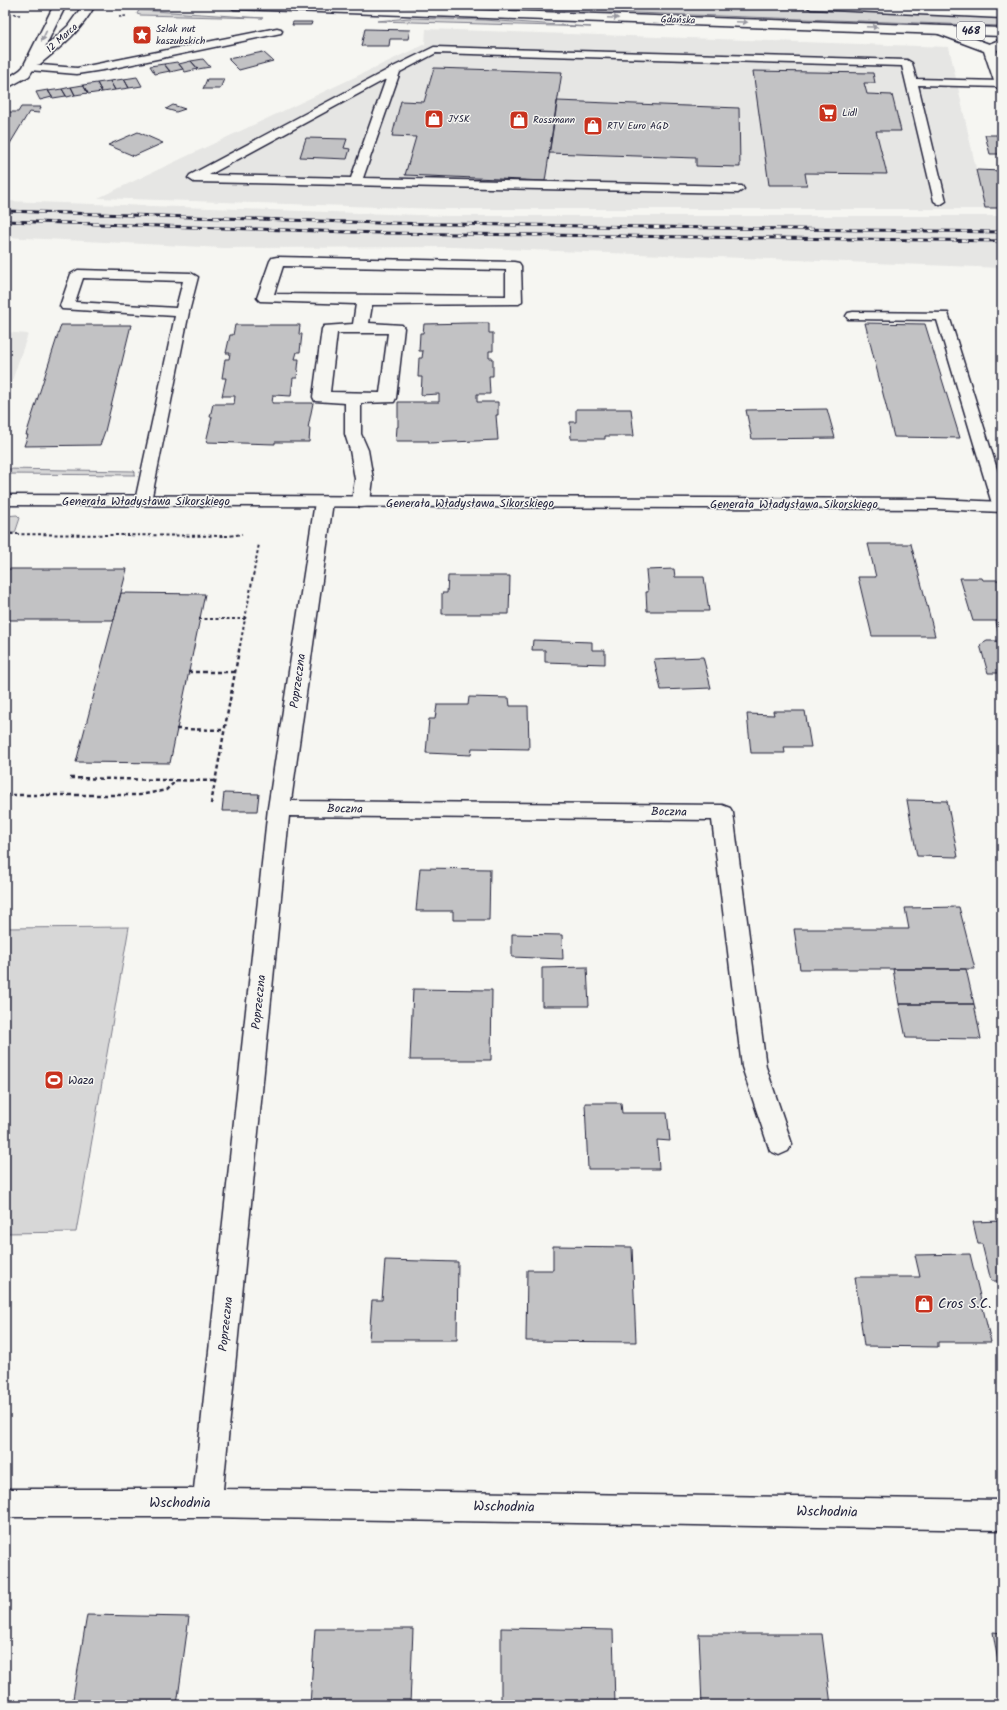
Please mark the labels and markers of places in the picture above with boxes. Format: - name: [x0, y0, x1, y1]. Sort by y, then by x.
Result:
- place label: Szlak nut kaszubskich: [156, 21, 205, 49]
- place icon: Szlak nut kaszubskich: [131, 24, 153, 46]
- supermarket icon: Lidl: [817, 102, 839, 124]
- place label: Lidl: [842, 105, 858, 121]
- shop icon: JYSK: [423, 108, 445, 130]
- shop icon: Rossmann: [508, 109, 530, 131]
- place label: JYSK: [448, 111, 470, 127]
- place label: Rossmann: [533, 112, 575, 128]
- shop icon: RTV Euro AGD: [582, 115, 604, 137]
- place label: RTV Euro AGD: [607, 118, 669, 134]
- sports icon: Waza: [43, 1069, 65, 1091]
- place label: Waza: [68, 1071, 94, 1090]
- shop icon: Cros S.C.: [913, 1293, 935, 1315]
- place label: Cros S.C.: [938, 1293, 991, 1315]

